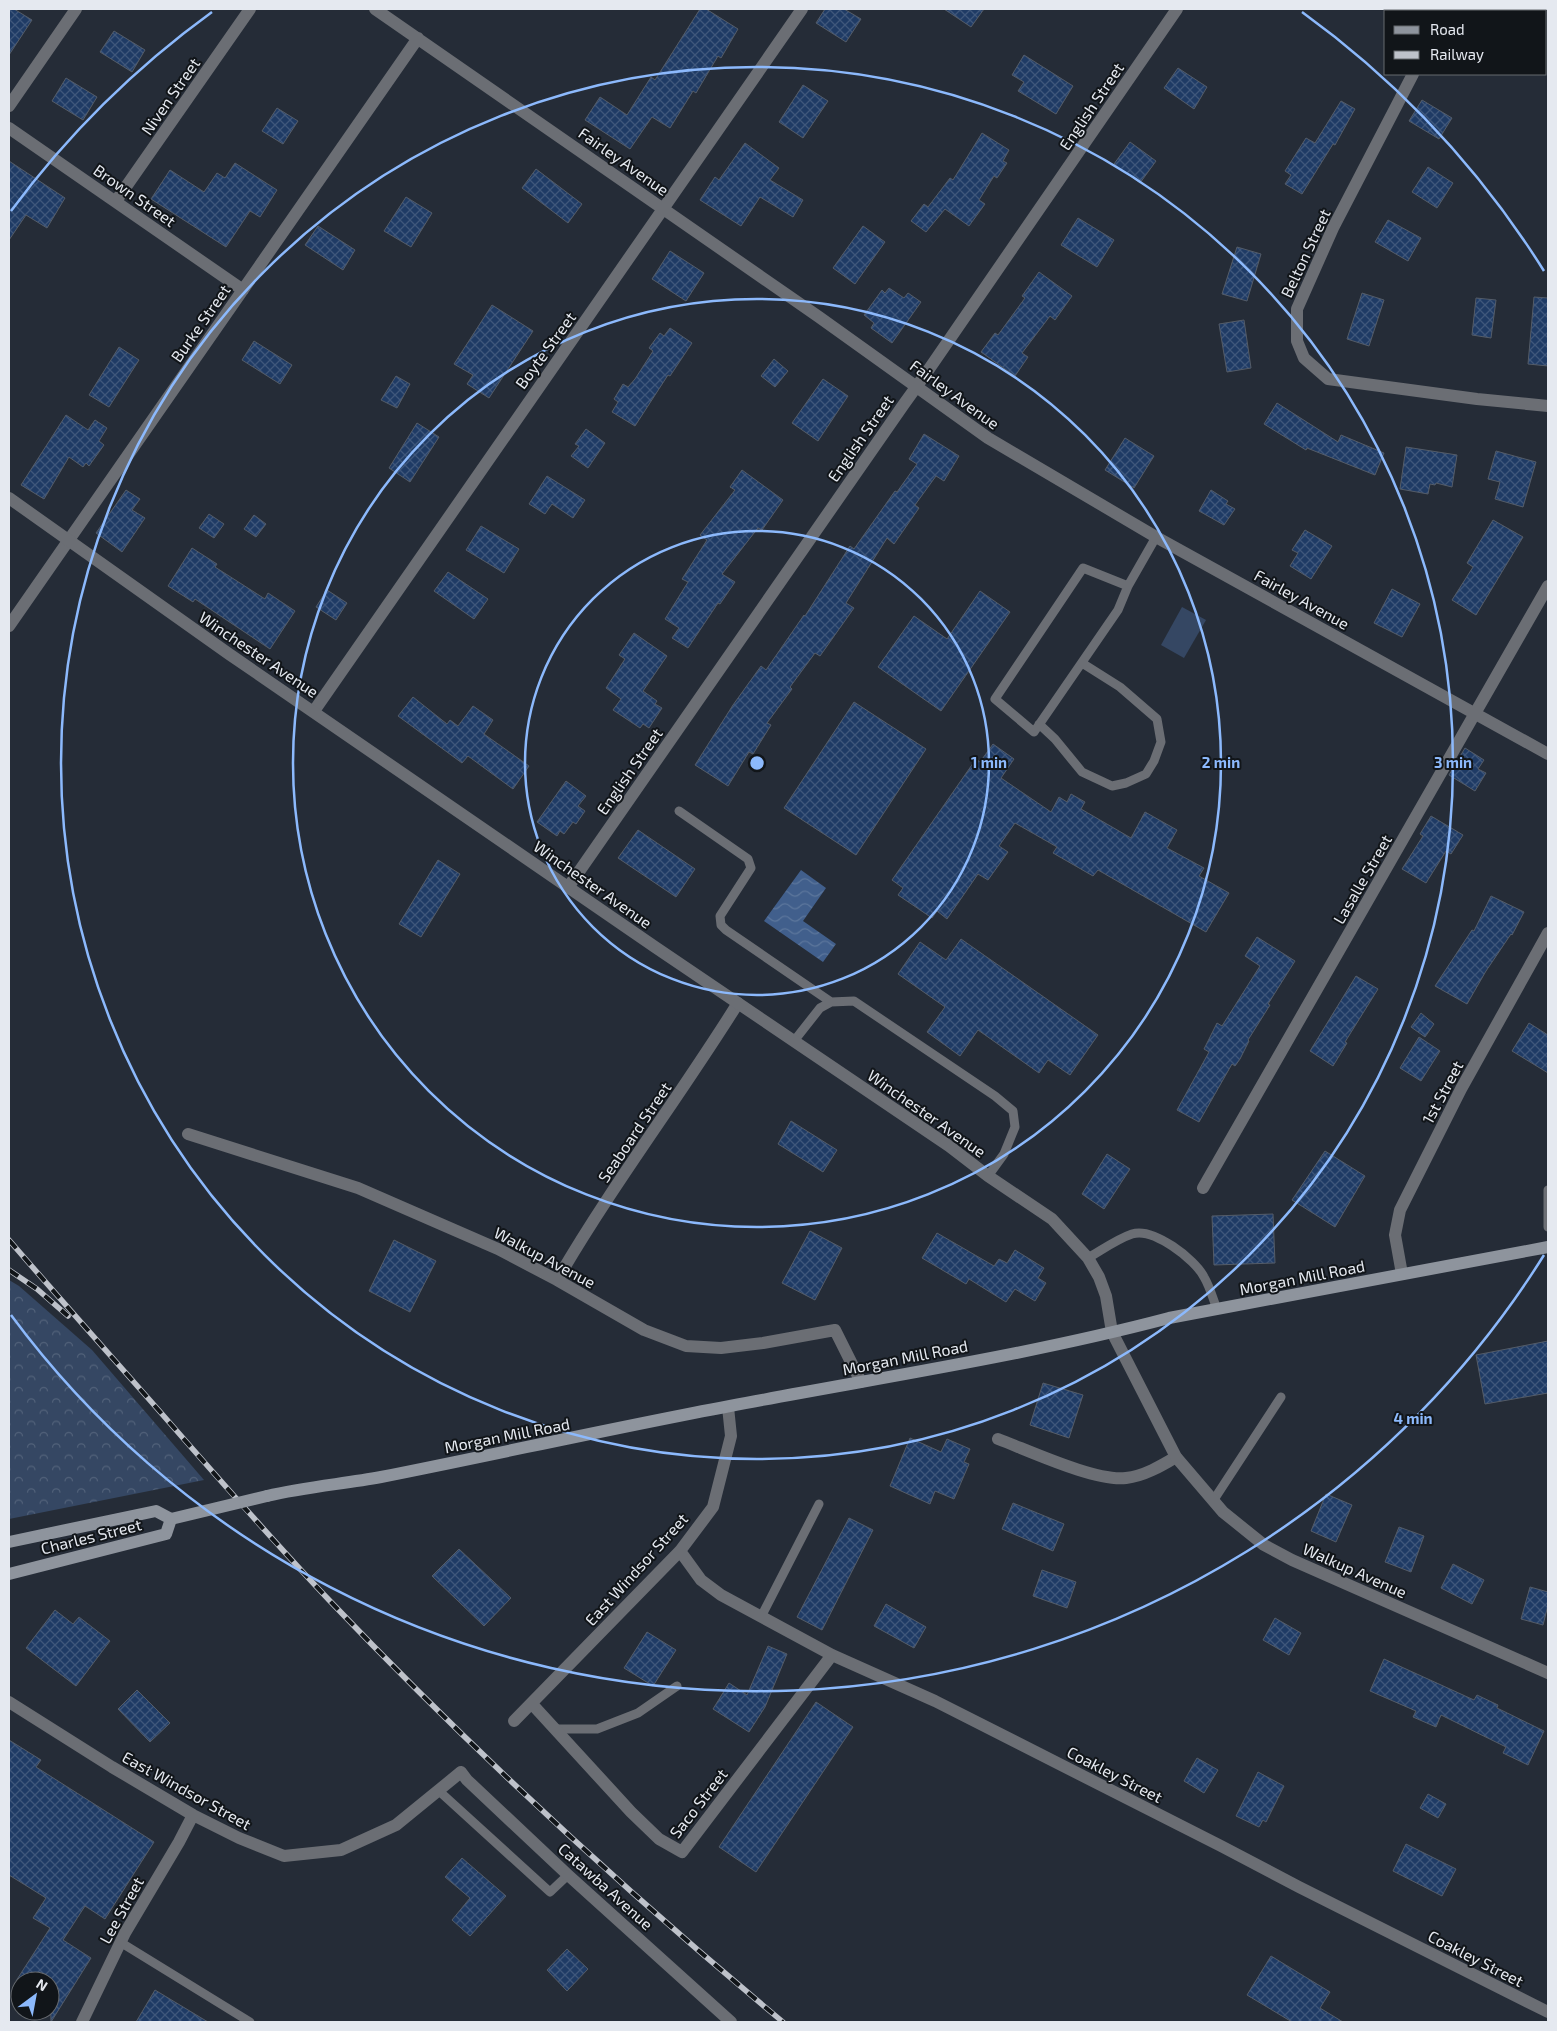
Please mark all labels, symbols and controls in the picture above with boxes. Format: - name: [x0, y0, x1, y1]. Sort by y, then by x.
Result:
- legend: [1384, 10, 1547, 75]
- text: Road: [1430, 20, 1465, 38]
- text: Railway: [1430, 45, 1484, 63]
- street label: Niven Street: [137, 54, 203, 138]
- street label: English Street: [1055, 59, 1127, 153]
- street label: Fairley Avenue: [575, 123, 673, 199]
- street label: Brown Street: [90, 160, 180, 230]
- street label: Belton Street: [1276, 206, 1334, 300]
- street label: Burke Street: [166, 281, 234, 365]
- street label: Boyte Street: [511, 308, 579, 392]
- street label: Fairley Avenue: [907, 355, 1003, 433]
- street label: English Street: [823, 391, 897, 485]
- street label: Fairley Avenue: [1251, 565, 1353, 633]
- street label: Winchester Avenue: [196, 607, 322, 701]
- street label: English Street: [592, 724, 666, 818]
- text: 1 min: [971, 753, 1007, 771]
- text: 2 min: [1202, 753, 1240, 771]
- text: 3 min: [1434, 753, 1472, 771]
- centre of rings: [748, 754, 766, 772]
- street label: Lasalle Street: [1329, 831, 1395, 927]
- street label: Winchester Avenue: [530, 836, 656, 932]
- street label: 1st Street: [1418, 1057, 1466, 1127]
- street label: Winchester Avenue: [864, 1065, 990, 1161]
- street label: Seaboard Street: [593, 1078, 675, 1186]
- street label: Walkup Avenue: [491, 1222, 599, 1292]
- street label: Morgan Mill Road: [1238, 1256, 1366, 1298]
- street label: Morgan Mill Road: [841, 1336, 969, 1378]
- text: 4 min: [1393, 1409, 1433, 1427]
- street label: Morgan Mill Road: [443, 1414, 571, 1456]
- street label: East Windsor Street: [581, 1509, 691, 1629]
- street label: Charles Street: [39, 1514, 143, 1558]
- street label: Walkup Avenue: [1300, 1539, 1410, 1601]
- street label: Coakley Street: [1064, 1742, 1166, 1806]
- street label: East Windsor Street: [119, 1747, 255, 1833]
- street label: Saco Street: [665, 1765, 731, 1841]
- street label: Catawba Avenue: [555, 1839, 657, 1933]
- street label: Lee Street: [95, 1873, 147, 1947]
- street label: Coakley Street: [1425, 1926, 1527, 1990]
- north arrow: [10, 1971, 60, 2021]
- text: N: [33, 1975, 51, 1994]

